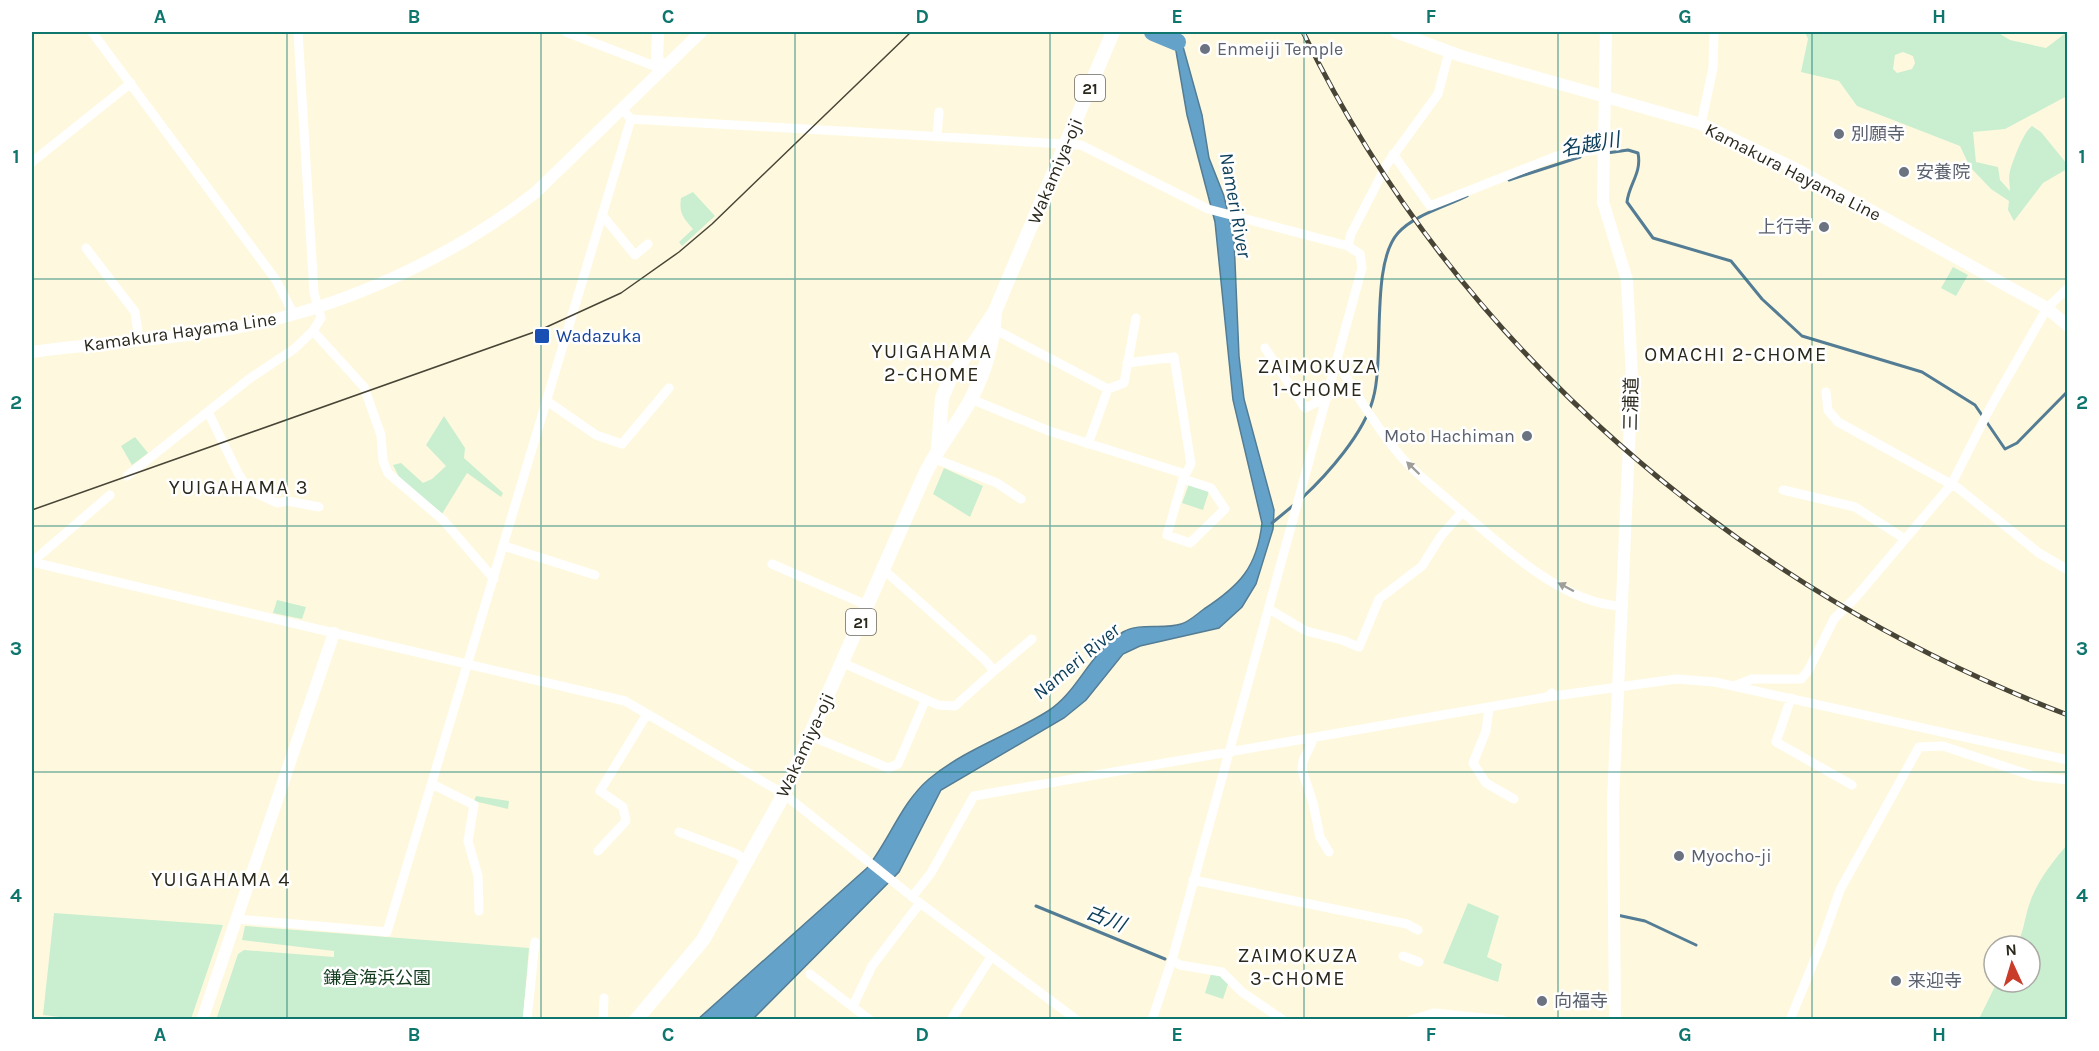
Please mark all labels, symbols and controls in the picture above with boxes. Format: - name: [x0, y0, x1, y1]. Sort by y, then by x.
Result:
- text: A: [154, 5, 167, 28]
- text: B: [408, 5, 420, 28]
- text: C: [662, 5, 674, 28]
- text: D: [915, 5, 929, 28]
- text: E: [1171, 5, 1183, 28]
- text: F: [1426, 5, 1437, 28]
- text: G: [1678, 5, 1692, 28]
- text: H: [1932, 5, 1946, 28]
- place label: Enmeiji Temple: [1217, 38, 1343, 60]
- marker: Enmeiji Temple: [1198, 42, 1212, 56]
- road number: 21: [1075, 75, 1105, 101]
- street label: Wakamiya-oji: [1023, 115, 1087, 227]
- street label: Kamakura Hayama Line: [1701, 118, 1885, 226]
- place label: 別願寺: [1851, 123, 1905, 145]
- marker: 別願寺: [1832, 127, 1846, 141]
- water label: 名越川: [1559, 128, 1624, 161]
- text: 1: [12, 145, 20, 168]
- text: 1: [2078, 145, 2086, 168]
- water label: Nameri River: [1215, 151, 1256, 261]
- place label: 安養院: [1916, 161, 1970, 183]
- marker: 安養院: [1897, 165, 1911, 179]
- place label: 上行寺: [1758, 216, 1812, 238]
- marker: 上行寺: [1817, 220, 1831, 234]
- street label: Kamakura Hayama Line: [82, 308, 278, 356]
- place label: Wadazuka: [556, 325, 642, 347]
- marker: Wadazuka: [533, 327, 551, 345]
- district label: YUIGAHAMA 2-CHOME: [872, 340, 992, 386]
- district label: OMACHI 2-CHOME: [1644, 343, 1828, 366]
- district label: ZAIMOKUZA 1-CHOME: [1258, 355, 1378, 401]
- street label: 三浦道: [1620, 377, 1642, 431]
- text: 2: [10, 391, 22, 414]
- text: 2: [2076, 391, 2088, 414]
- place label: Moto Hachiman: [1384, 425, 1515, 447]
- marker: Moto Hachiman: [1520, 429, 1534, 443]
- one-way arrow: [1405, 461, 1420, 475]
- district label: YUIGAHAMA 3: [169, 476, 309, 499]
- one-way arrow: [1557, 583, 1574, 592]
- road number: 21: [846, 609, 876, 635]
- water label: Nameri River: [1028, 618, 1125, 704]
- text: 3: [10, 637, 22, 660]
- text: 3: [2076, 637, 2088, 660]
- street label: Wakamiya-oji: [771, 689, 839, 801]
- place label: Myocho-ji: [1691, 845, 1772, 867]
- marker: Myocho-ji: [1672, 849, 1686, 863]
- district label: YUIGAHAMA 4: [151, 868, 291, 891]
- text: 4: [10, 884, 22, 907]
- text: 4: [2076, 884, 2088, 907]
- water label: 古川: [1083, 900, 1131, 937]
- north arrow: [1982, 934, 2042, 994]
- text: N: [2005, 940, 2017, 959]
- district label: ZAIMOKUZA 3-CHOME: [1238, 944, 1358, 990]
- park label: 鎌倉海浜公園: [323, 967, 431, 989]
- place label: 来迎寺: [1908, 970, 1962, 992]
- marker: 来迎寺: [1889, 974, 1903, 988]
- place label: 向福寺: [1554, 990, 1608, 1012]
- marker: 向福寺: [1535, 994, 1549, 1008]
- text: A: [154, 1023, 167, 1046]
- text: B: [408, 1023, 420, 1046]
- text: C: [662, 1023, 674, 1046]
- text: D: [915, 1023, 929, 1046]
- text: E: [1171, 1023, 1183, 1046]
- text: F: [1426, 1023, 1437, 1046]
- text: G: [1678, 1023, 1692, 1046]
- text: H: [1932, 1023, 1946, 1046]

